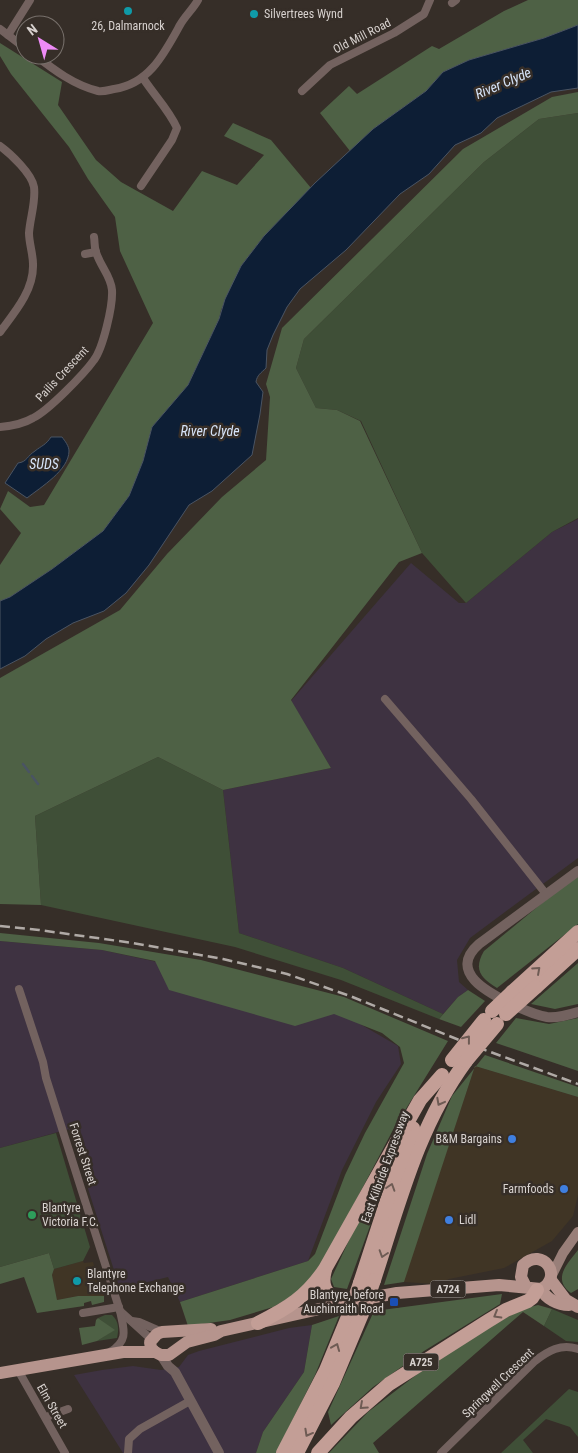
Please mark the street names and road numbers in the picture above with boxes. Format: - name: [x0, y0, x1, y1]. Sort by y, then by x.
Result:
- street label: Old Mill Road: [331, 15, 393, 57]
- street label: Pailis Crescent: [33, 343, 92, 405]
- street label: East Kilbride Expressway: [358, 1109, 412, 1225]
- street label: Forrest Street: [66, 1121, 100, 1187]
- road number: A724: [430, 1280, 466, 1298]
- street label: Springwell Crescent: [459, 1345, 537, 1421]
- road number: A725: [404, 1354, 438, 1370]
- street label: Elm Street: [34, 1381, 70, 1431]

